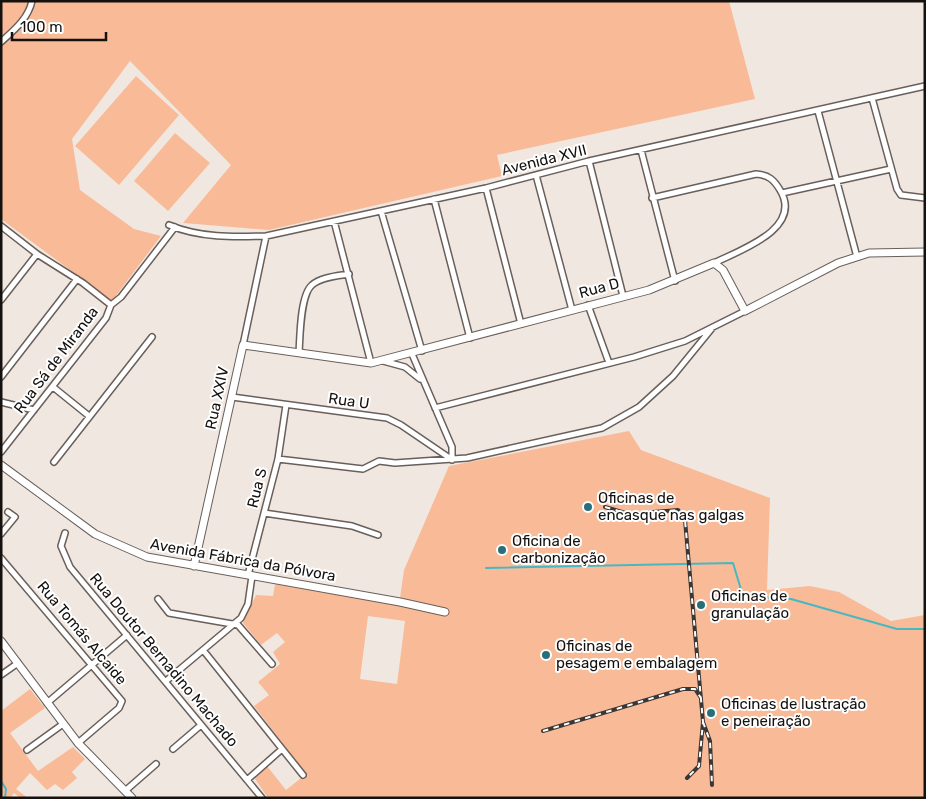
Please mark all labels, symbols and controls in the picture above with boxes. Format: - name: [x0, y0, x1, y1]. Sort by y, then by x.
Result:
- scale bar: [12, 10, 106, 42]
- text: 100 m: [20, 18, 62, 36]
- street label: Avenida XVII: [500, 141, 588, 179]
- street label: Rua D: [577, 274, 621, 302]
- street label: Rua Sá de Miranda: [10, 303, 102, 417]
- street label: Rua XXIV: [202, 365, 232, 431]
- street label: Rua U: [327, 389, 371, 413]
- street label: Rua S: [243, 466, 271, 510]
- place label: Oficinas de encasque nas galgas: [598, 489, 745, 524]
- marker: Oficinas de encasque nas galgas: [582, 501, 594, 513]
- place label: Oficina de carbonização: [512, 532, 606, 567]
- street label: Avenida Fábrica da Pólvora: [149, 535, 337, 585]
- marker: Oficina de carbonização: [496, 544, 508, 556]
- street label: Rua Doutor Bernadino Machado: [86, 570, 242, 750]
- street label: Rua Tomás Alcaide: [33, 577, 131, 689]
- place label: Oficinas de granulação: [711, 587, 789, 622]
- marker: Oficinas de granulação: [695, 599, 707, 611]
- place label: Oficinas de pesagem e embalagem: [556, 637, 717, 672]
- marker: Oficinas de pesagem e embalagem: [540, 649, 552, 661]
- place label: Oficinas de lustração e peneiração: [721, 695, 866, 730]
- marker: Oficinas de lustração e peneiração: [705, 707, 717, 719]

